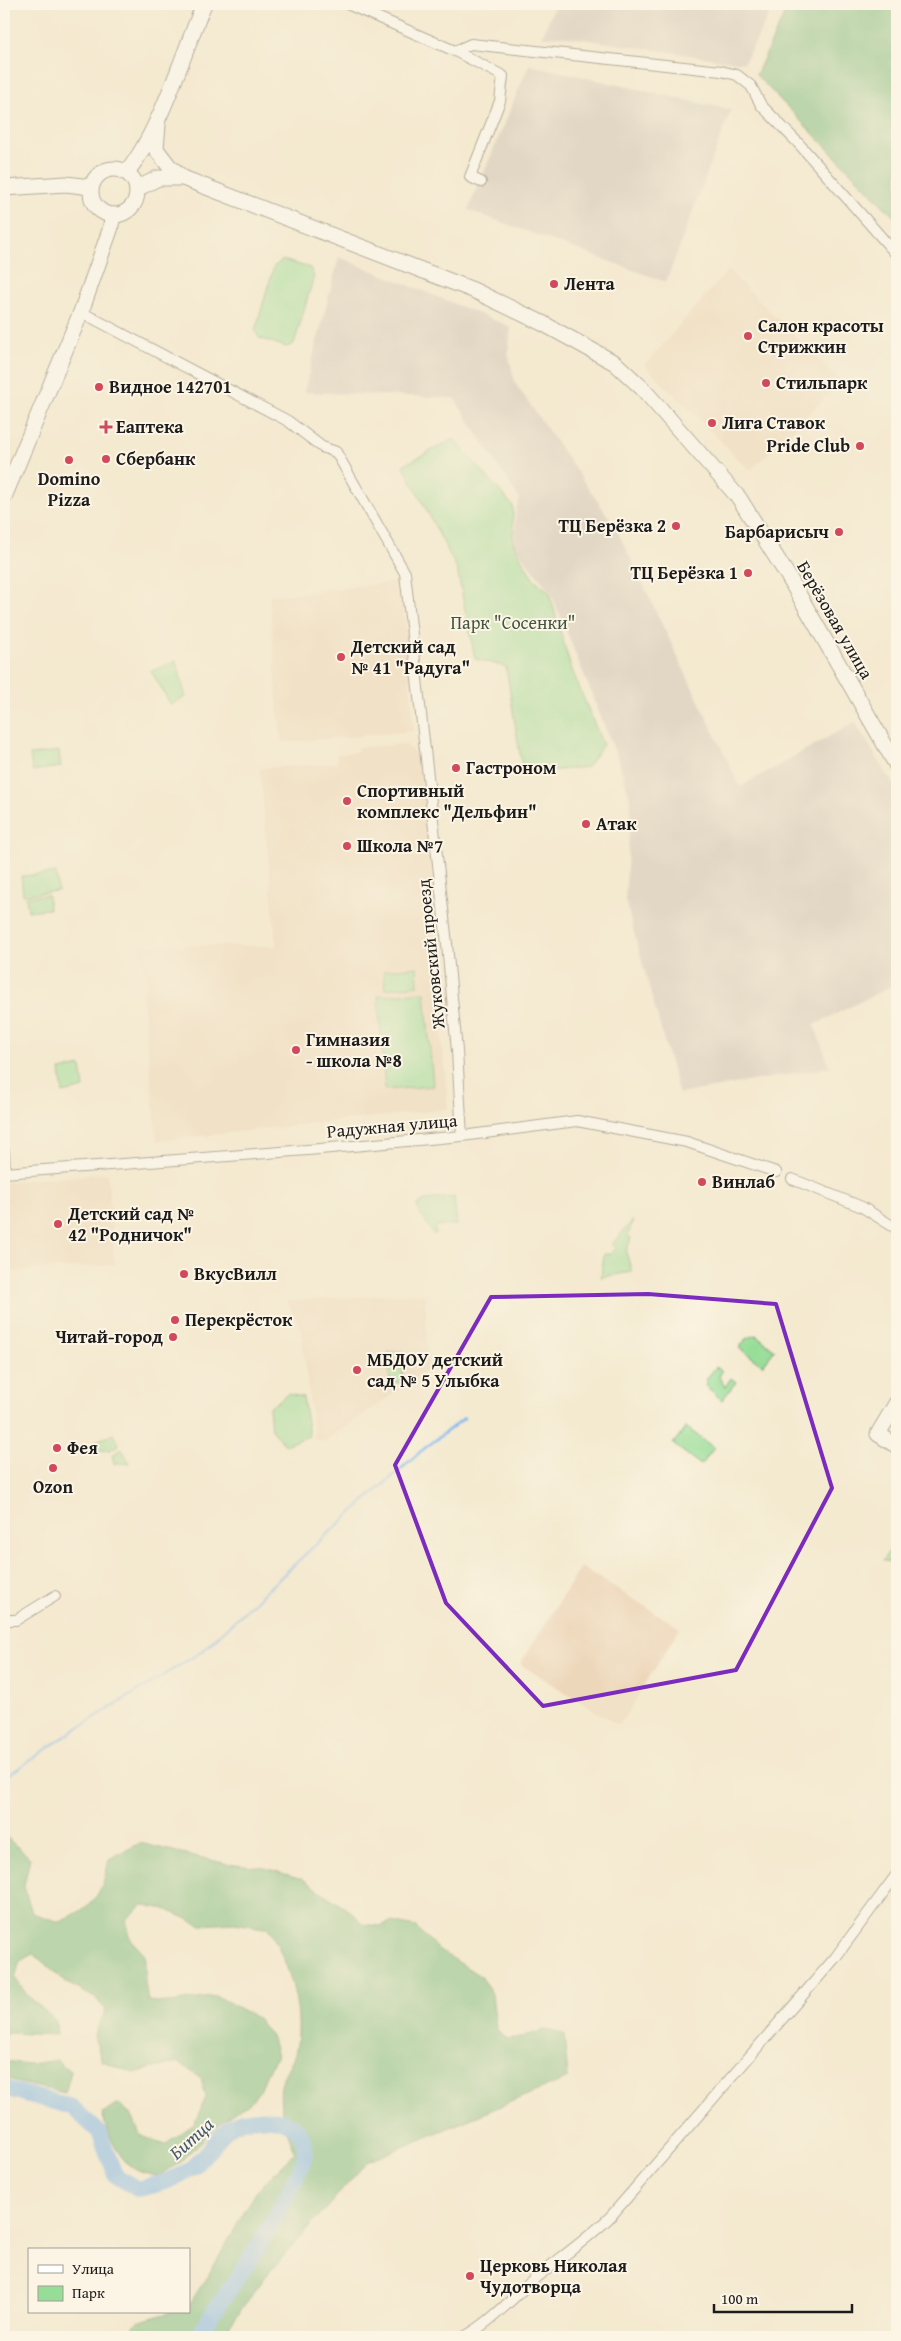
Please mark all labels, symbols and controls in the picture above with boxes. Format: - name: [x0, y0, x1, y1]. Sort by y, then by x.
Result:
- place label: Лента: [564, 270, 616, 297]
- marker: Лента: [548, 278, 560, 290]
- place label: Салон красоты Стрижкин: [758, 312, 884, 360]
- marker: Салон красоты Стрижкин: [742, 330, 754, 342]
- place label: Стильпарк: [776, 369, 868, 396]
- place label: Видное 142701: [109, 373, 232, 400]
- marker: Стильпарк: [760, 377, 772, 389]
- marker: Видное 142701: [93, 381, 105, 393]
- place label: Лига Ставок: [722, 409, 826, 436]
- place label: Еаптека: [116, 413, 184, 440]
- marker: Лига Ставок: [706, 417, 718, 429]
- marker: Еаптека: [100, 421, 112, 433]
- place label: Pride Club: [767, 432, 850, 459]
- marker: Pride Club: [854, 440, 866, 452]
- place label: Сбербанк: [116, 445, 196, 472]
- marker: Сбербанк: [100, 453, 112, 465]
- marker: Domino Pizza: [63, 454, 75, 466]
- place label: Domino Pizza: [38, 465, 101, 513]
- place label: ТЦ Берёзка 2: [559, 512, 666, 539]
- place label: Барбарисыч: [725, 518, 829, 545]
- marker: ТЦ Берёзка 2: [670, 520, 682, 532]
- marker: Барбарисыч: [833, 526, 845, 538]
- street label: Берёзовая улица: [791, 555, 881, 684]
- place label: ТЦ Берёзка 1: [631, 559, 738, 586]
- marker: ТЦ Берёзка 1: [742, 567, 754, 579]
- park label: Парк "Сосенки": [450, 609, 576, 636]
- place label: Детский сад № 41 "Радуга": [350, 633, 470, 681]
- marker: Детский сад № 41 "Радуга": [335, 651, 347, 663]
- place label: Гастроном: [466, 754, 557, 781]
- marker: Гастроном: [450, 762, 462, 774]
- place label: Спортивный комплекс "Дельфин": [357, 777, 537, 825]
- marker: Спортивный комплекс "Дельфин": [341, 795, 353, 807]
- place label: Атак: [596, 810, 637, 837]
- marker: Атак: [580, 818, 592, 830]
- place label: Школа №7: [357, 832, 443, 859]
- marker: Школа №7: [341, 840, 353, 852]
- street label: Жуковский проезд: [409, 878, 452, 1031]
- place label: Гимназия - школа №8: [306, 1026, 402, 1074]
- marker: Гимназия - школа №8: [290, 1044, 302, 1056]
- street label: Радужная улица: [325, 1106, 459, 1145]
- place label: Винлаб: [712, 1168, 775, 1195]
- marker: Винлаб: [696, 1176, 708, 1188]
- place label: Детский сад № 42 "Родничок": [67, 1200, 194, 1248]
- marker: Детский сад № 42 "Родничок": [52, 1218, 64, 1230]
- place label: ВкусВилл: [194, 1260, 277, 1287]
- marker: ВкусВилл: [178, 1268, 190, 1280]
- place label: Перекрёсток: [185, 1306, 293, 1333]
- marker: Перекрёсток: [169, 1314, 181, 1326]
- place label: Читай-город: [55, 1323, 163, 1350]
- marker: Читай-город: [167, 1331, 179, 1343]
- place label: МБДОУ детский сад № 5 Улыбка: [367, 1346, 503, 1394]
- marker: МБДОУ детский сад № 5 Улыбка: [351, 1364, 363, 1376]
- place label: Фея: [67, 1434, 98, 1461]
- marker: Фея: [51, 1442, 63, 1454]
- marker: Ozon: [47, 1462, 59, 1474]
- place label: Ozon: [33, 1473, 73, 1500]
- water label: Битца: [162, 2110, 220, 2166]
- legend: [28, 2248, 190, 2314]
- place label: Церковь Николая Чудотворца: [480, 2252, 627, 2300]
- text: Улица: [72, 2258, 115, 2279]
- marker: Церковь Николая Чудотворца: [464, 2270, 476, 2282]
- scale bar: [714, 2281, 851, 2313]
- text: Парк: [72, 2282, 105, 2303]
- text: 100 m: [721, 2288, 759, 2309]

